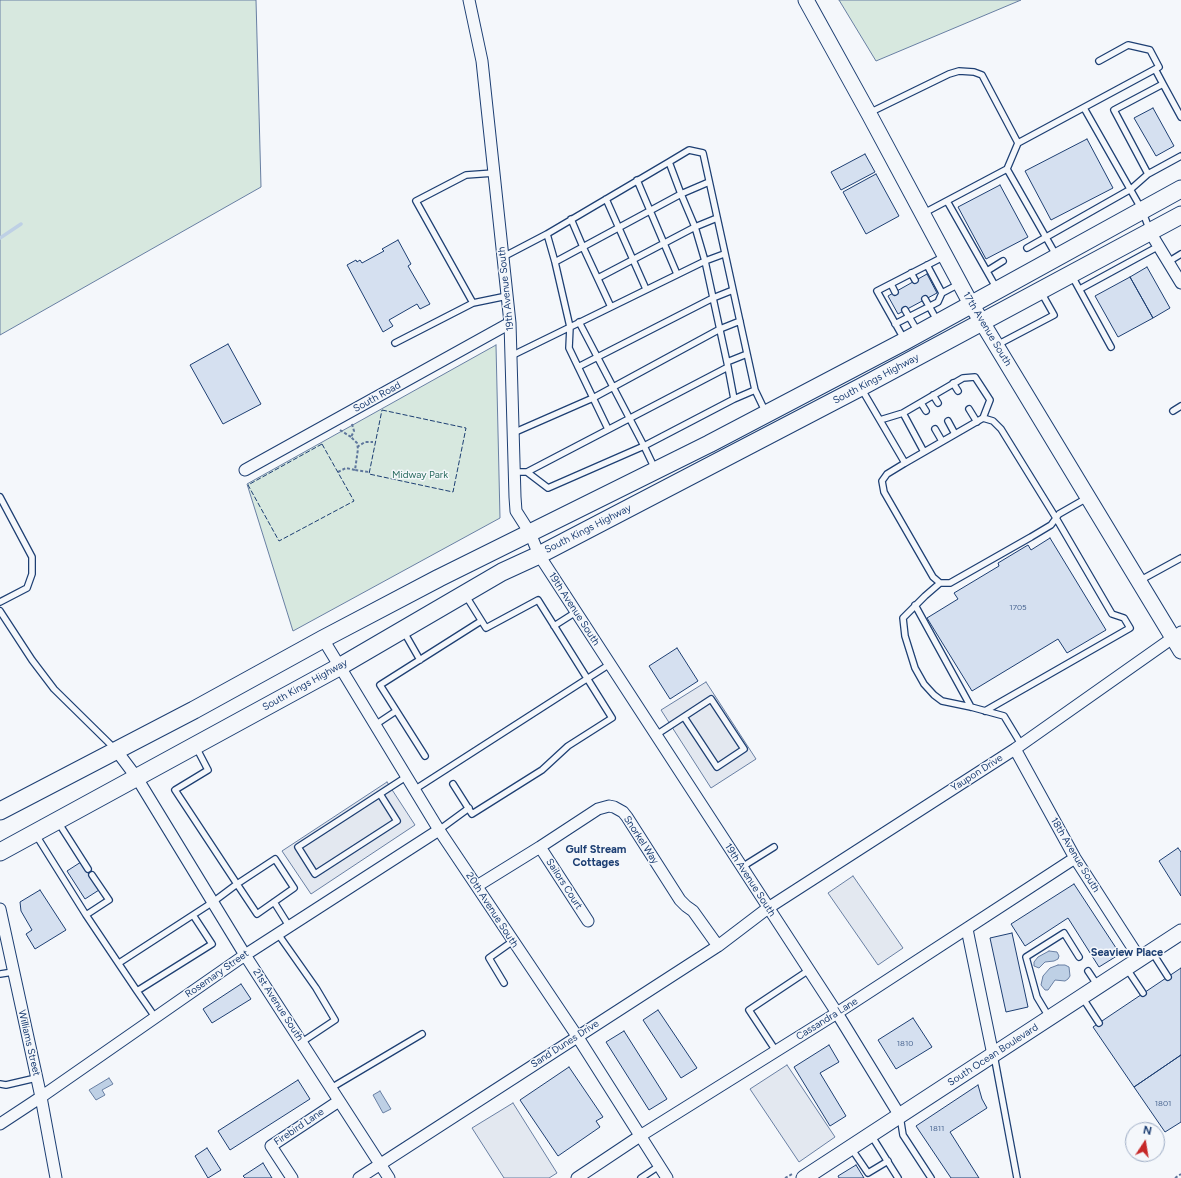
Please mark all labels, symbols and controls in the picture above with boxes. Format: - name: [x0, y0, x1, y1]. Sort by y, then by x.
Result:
- street label: 19th Avenue South: [496, 246, 516, 332]
- street label: 17th Avenue South: [960, 290, 1014, 368]
- street label: South Kings Highway: [831, 351, 921, 407]
- street label: South Road: [351, 379, 403, 415]
- park label: Midway Park: [392, 469, 448, 481]
- street label: South Kings Highway: [543, 502, 633, 556]
- street label: 19th Avenue South: [546, 570, 602, 648]
- house number: 1705: [1009, 603, 1027, 613]
- street label: South Kings Highway: [260, 657, 350, 713]
- street label: Yaupon Drive: [949, 752, 1005, 794]
- street label: Snorkel Way: [621, 814, 661, 866]
- street label: 18th Avenue South: [1048, 815, 1102, 895]
- street label: 19th Avenue South: [722, 841, 778, 919]
- district label: Gulf Stream Cottages: [566, 843, 626, 869]
- street label: Sailors Court: [543, 856, 585, 912]
- street label: 20th Avenue South: [463, 870, 521, 950]
- district label: Seaview Place: [1091, 946, 1163, 960]
- street label: Rosemary Street: [183, 948, 251, 1000]
- street label: 21st Avenue South: [250, 967, 306, 1043]
- street label: Cassandra Lane: [794, 995, 860, 1043]
- street label: Williams Street: [16, 1009, 42, 1077]
- street label: Sand Dunes Drive: [529, 1017, 601, 1071]
- street label: South Ocean Boulevard: [945, 1021, 1041, 1089]
- house number: 1810: [897, 1039, 913, 1049]
- house number: 1801: [1155, 1099, 1171, 1109]
- street label: Firebird Lane: [272, 1106, 326, 1148]
- north arrow: [1125, 1122, 1165, 1162]
- house number: 1811: [930, 1124, 944, 1134]
- text: N: [1142, 1124, 1153, 1138]

